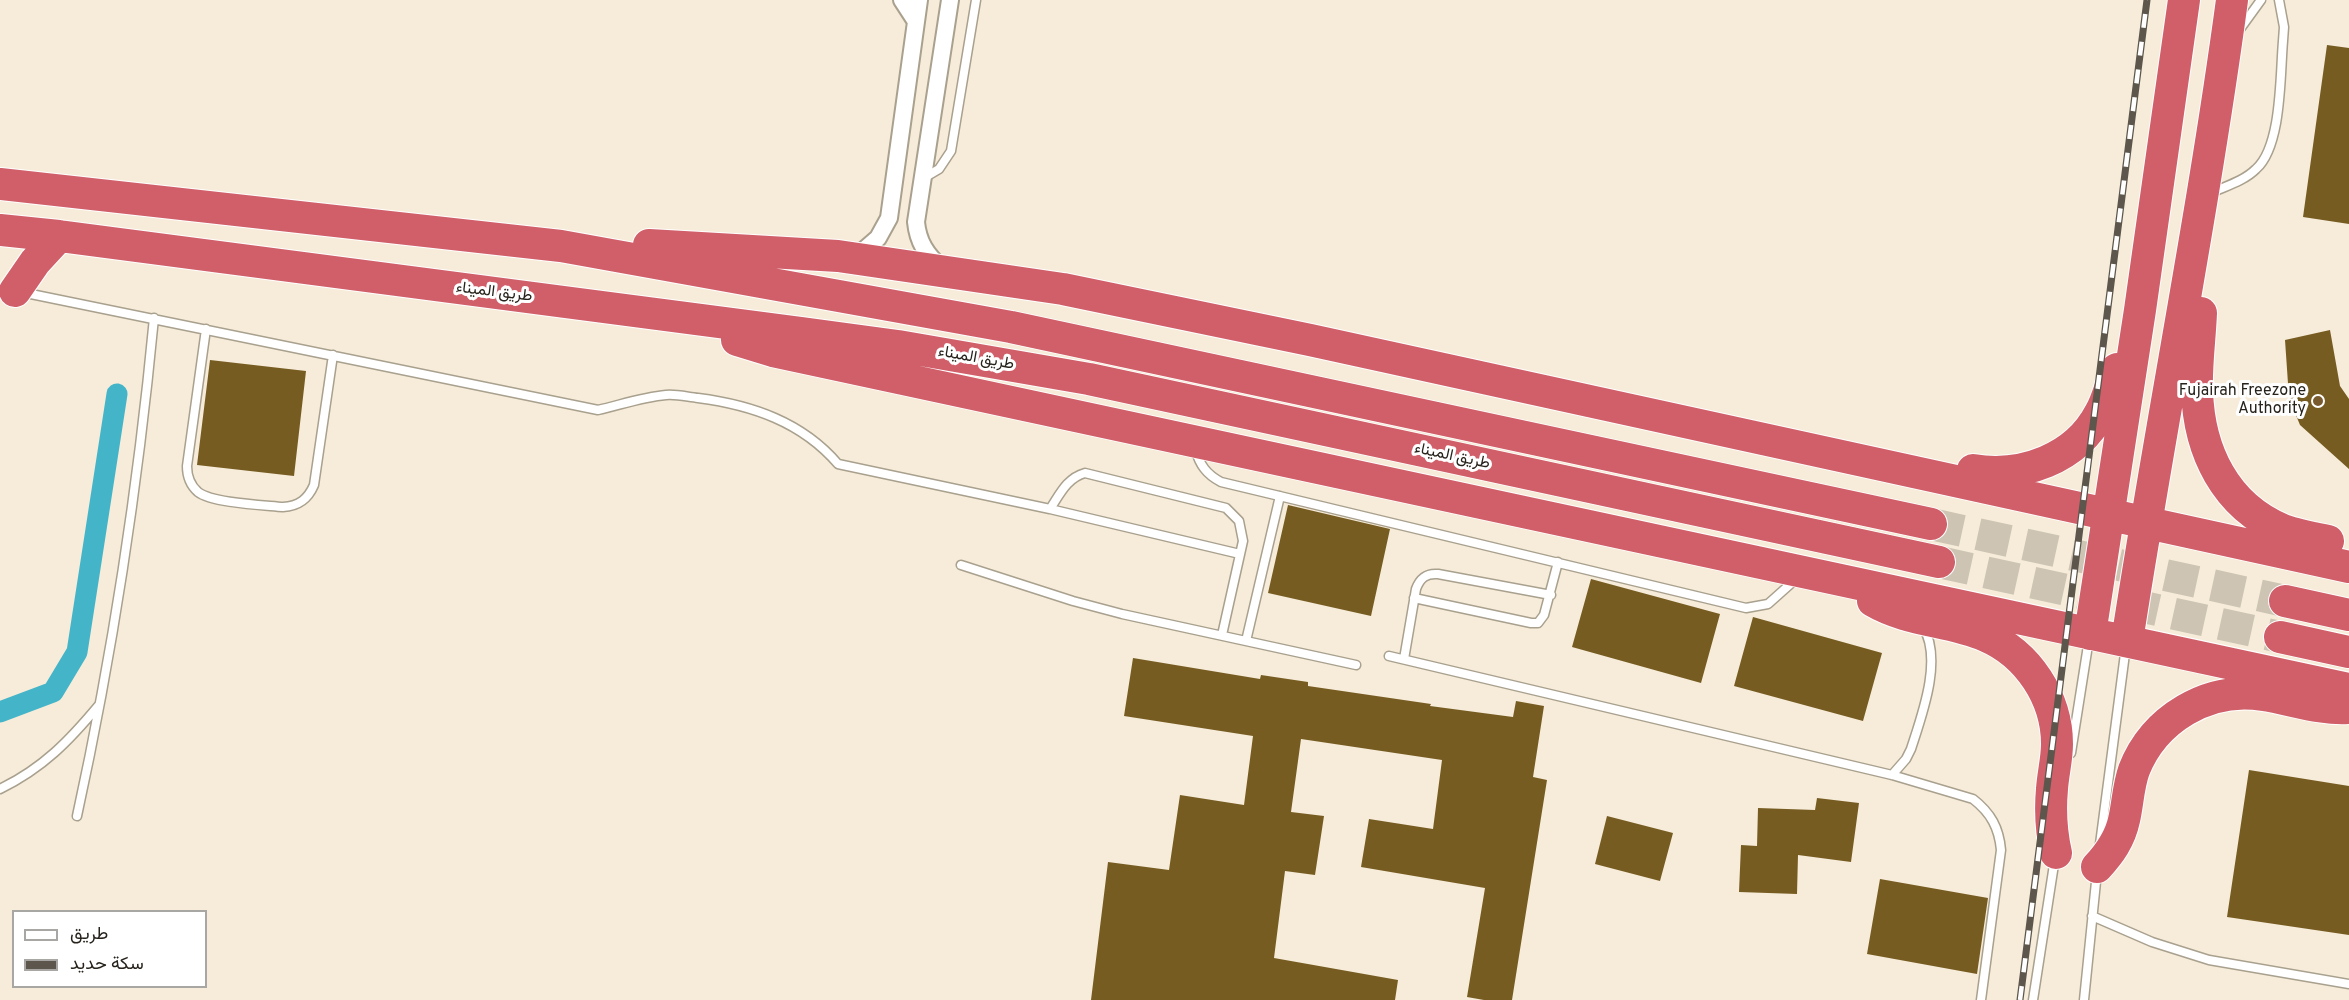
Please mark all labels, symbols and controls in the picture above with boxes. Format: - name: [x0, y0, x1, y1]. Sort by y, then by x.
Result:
- street label: طريق الميناء: [455, 279, 533, 307]
- street label: طريق الميناء: [936, 343, 1016, 375]
- place label: Fujairah Freezone Authority: [2179, 382, 2306, 420]
- marker: Fujairah Freezone Authority: [2311, 394, 2325, 408]
- street label: طريق الميناء: [1412, 440, 1492, 474]
- legend: [12, 910, 207, 988]
- text: طريق: [70, 923, 108, 946]
- text: سكة حديد: [70, 953, 144, 976]

